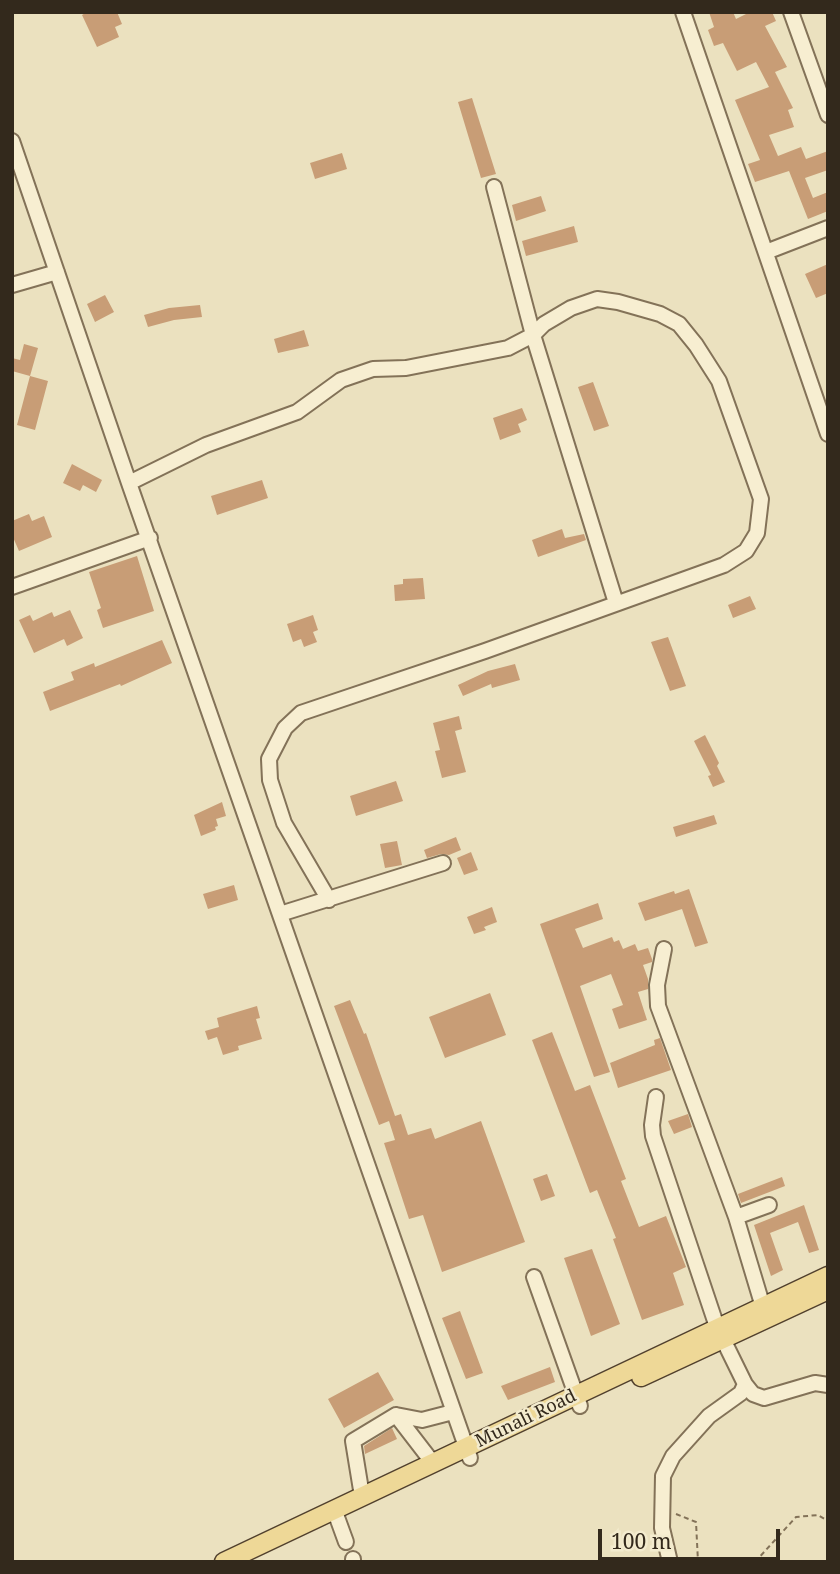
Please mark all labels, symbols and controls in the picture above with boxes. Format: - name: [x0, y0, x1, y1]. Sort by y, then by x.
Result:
- street label: Munali Road: [472, 1385, 580, 1453]
- scale bar: [602, 1514, 784, 1558]
- text: 100 m: [611, 1527, 672, 1555]

